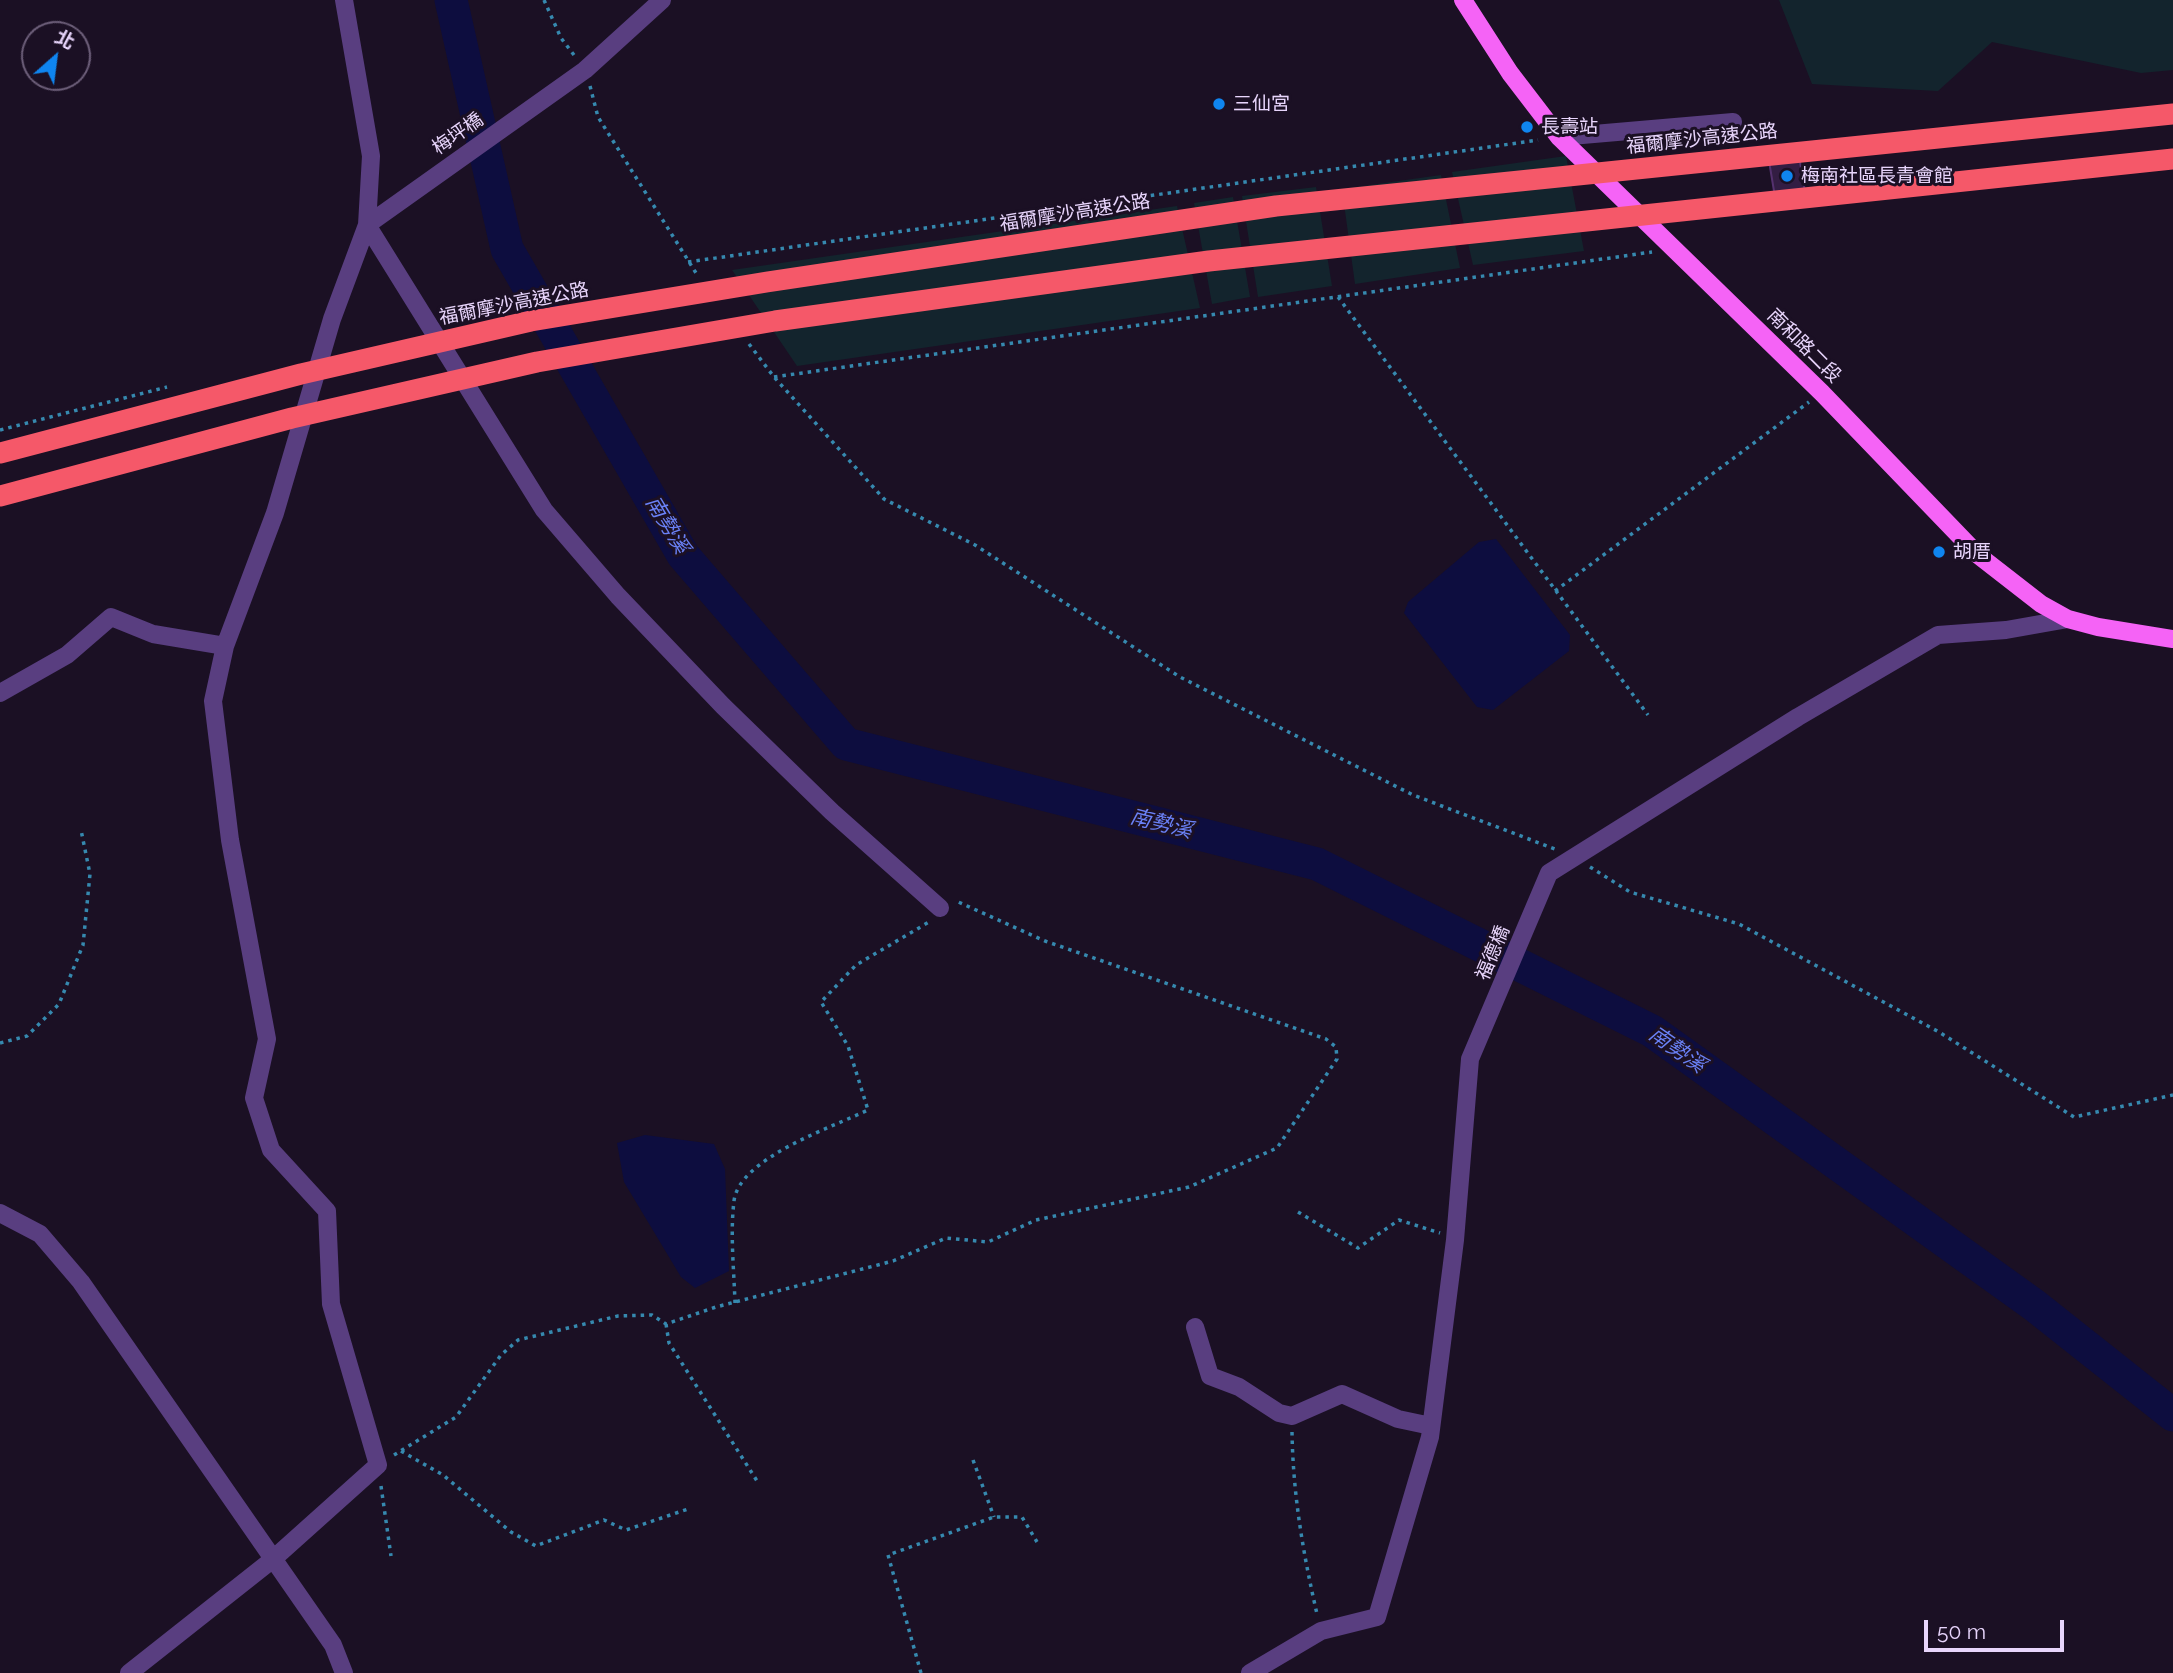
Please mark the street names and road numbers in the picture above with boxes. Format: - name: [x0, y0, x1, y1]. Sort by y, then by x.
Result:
- street label: 梅坪橋: [428, 108, 488, 160]
- street label: 福爾摩沙高速公路: [1625, 120, 1779, 158]
- street label: 福爾摩沙高速公路: [998, 190, 1152, 236]
- street label: 福爾摩沙高速公路: [437, 278, 591, 330]
- street label: 南和路二段: [1762, 304, 1846, 388]
- street label: 福德橋: [1471, 922, 1515, 984]

